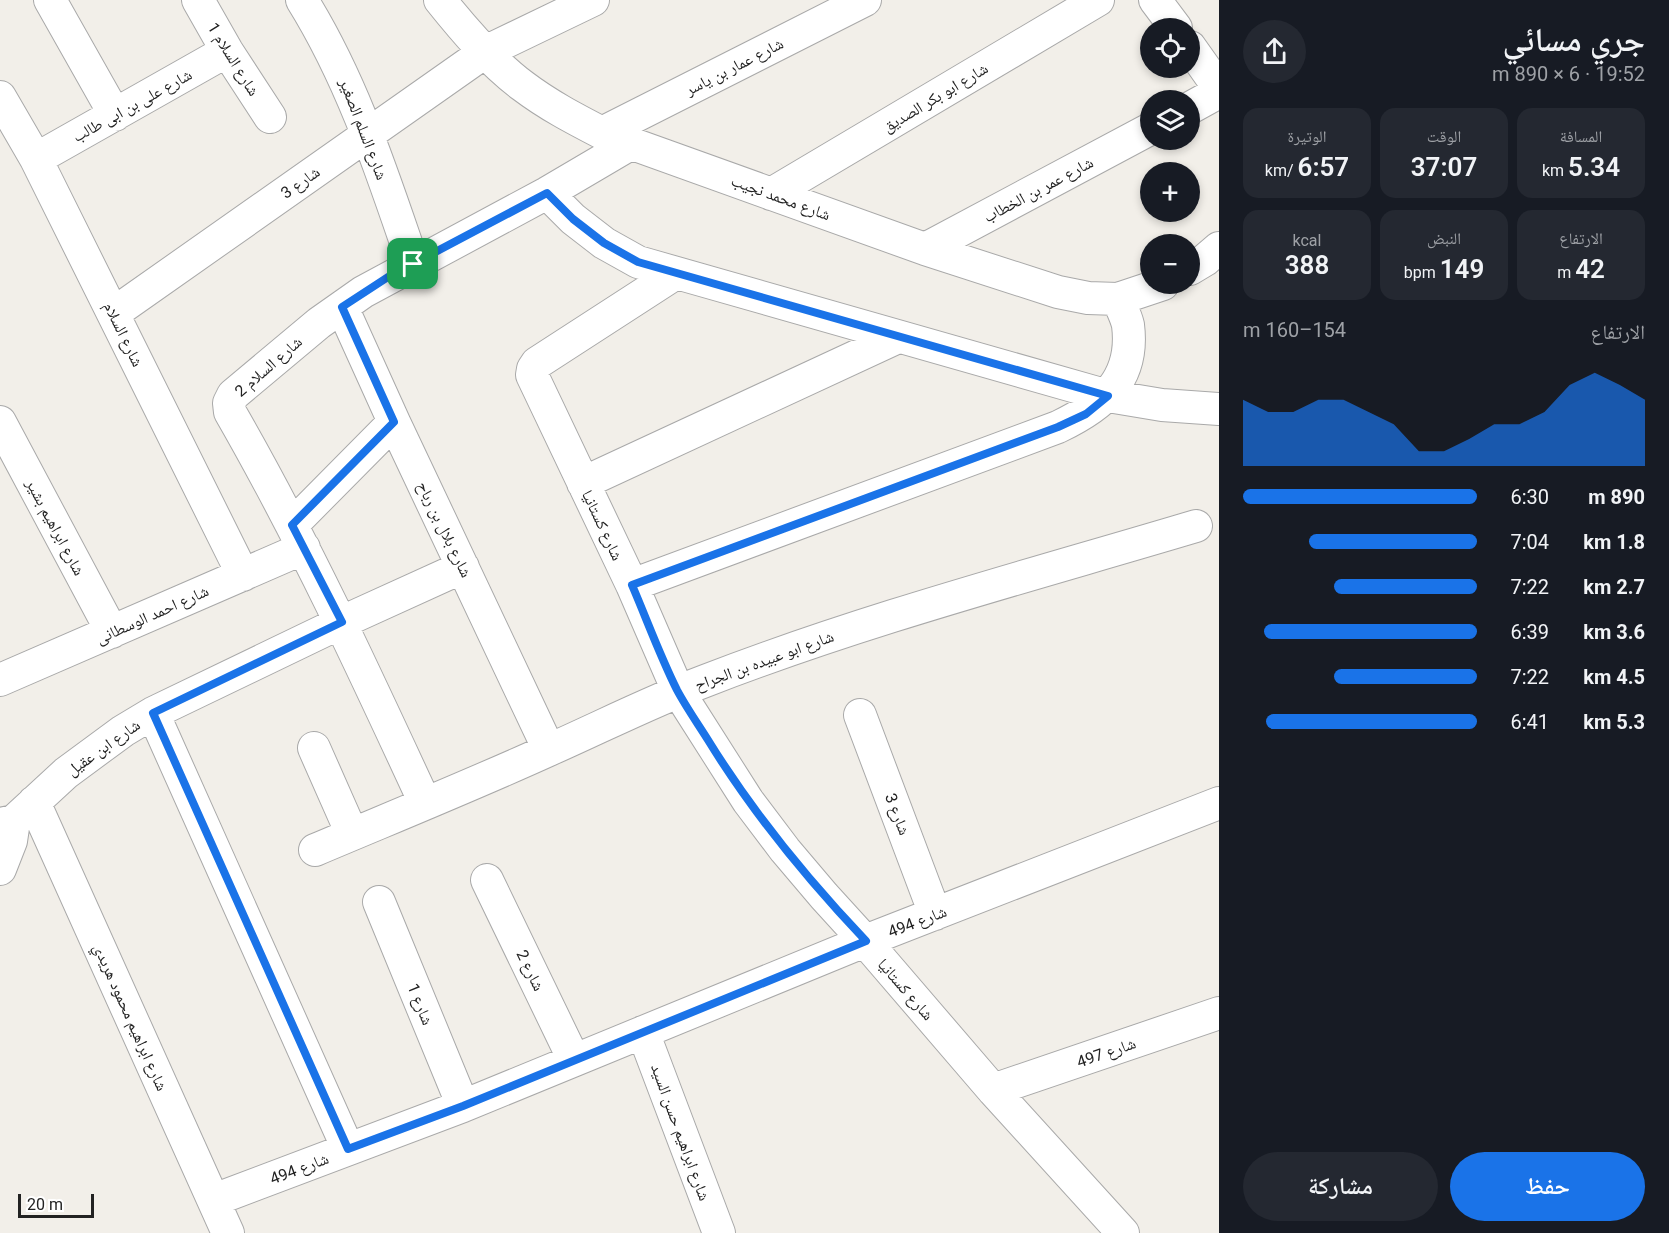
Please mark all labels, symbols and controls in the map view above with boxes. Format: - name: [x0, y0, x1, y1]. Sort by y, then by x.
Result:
- map controls: [1140, 18, 1200, 294]
- button: locate: [1140, 18, 1200, 78]
- street label: شارع السلام 1: [203, 19, 264, 100]
- button: share: [1243, 20, 1306, 83]
- text: جري مسائي: [1503, 20, 1645, 59]
- street label: شارع عمار بن ياسر: [681, 34, 787, 101]
- street label: شارع ابو بكر الصديق: [879, 59, 992, 137]
- text: 19:52 · 6 × 890 m: [1492, 62, 1645, 86]
- street label: شارع على بن ابى طالب: [69, 65, 196, 147]
- street label: شارع السلم الصغير: [334, 75, 392, 183]
- button: layers: [1140, 90, 1200, 150]
- text: الوتيرة: [1288, 127, 1326, 146]
- text: الوقت: [1427, 127, 1461, 146]
- text: المسافة: [1560, 127, 1602, 146]
- text: 6:57: [1298, 152, 1349, 182]
- text: 37:07: [1411, 152, 1477, 182]
- text: 5.34: [1568, 152, 1620, 182]
- street label: شارع عمر بن الخطاب: [980, 153, 1097, 227]
- text: /km: [1265, 161, 1298, 180]
- text: km: [1542, 161, 1568, 180]
- street label: شارع 3: [277, 162, 324, 203]
- button: +: [1140, 162, 1200, 222]
- street label: شارع محمد نجيب: [728, 171, 833, 225]
- text: النبض: [1427, 229, 1461, 248]
- text: الارتفاع: [1559, 229, 1603, 248]
- text: kcal: [1293, 231, 1321, 250]
- button: −: [1140, 234, 1200, 294]
- pin: [387, 238, 438, 289]
- icon: arrive: [396, 247, 429, 280]
- text: 388: [1285, 250, 1329, 280]
- text: 149: [1440, 254, 1484, 284]
- text: 42: [1575, 254, 1605, 284]
- text: bpm: [1404, 263, 1440, 282]
- text: m: [1557, 263, 1575, 282]
- street label: شارع السلام: [99, 299, 147, 370]
- text: 154–160 m: [1243, 318, 1346, 342]
- text: الارتفاع: [1590, 320, 1645, 344]
- street label: شارع السلام 2: [231, 332, 306, 401]
- street label: شارع ابراهيم بشير: [21, 475, 89, 579]
- street label: شارع بلال بن رباح: [412, 478, 476, 581]
- text: 6:30: [1510, 485, 1549, 509]
- text: 890 m: [1588, 485, 1645, 509]
- street label: شارع كستانيا: [577, 487, 627, 564]
- text: 7:04: [1510, 530, 1549, 554]
- text: 1.8 km: [1583, 530, 1645, 554]
- text: 7:22: [1510, 575, 1549, 599]
- text: 2.7 km: [1583, 575, 1645, 599]
- street label: شارع احمد الوسطانى: [93, 581, 212, 649]
- text: 6:39: [1510, 620, 1549, 644]
- text: 3.6 km: [1583, 620, 1645, 644]
- street label: شارع ابو عبيده بن الجراح: [692, 626, 837, 695]
- text: 7:22: [1510, 665, 1549, 689]
- text: 4.5 km: [1583, 665, 1645, 689]
- text: 6:41: [1510, 710, 1549, 734]
- text: 5.3 km: [1583, 710, 1645, 734]
- street label: شارع ابن عقيل: [63, 715, 144, 781]
- street label: شارع 3: [880, 791, 914, 838]
- street label: شارع 494: [885, 902, 950, 942]
- street label: شارع ابراهيم محمود هريدي: [87, 941, 172, 1095]
- street label: شارع 2: [512, 947, 549, 994]
- street label: شارع كستانيا: [873, 955, 938, 1025]
- street label: شارع 1: [403, 981, 437, 1028]
- street label: شارع 497: [1074, 1033, 1139, 1072]
- street label: شارع ابراهيم حسن السيد: [646, 1061, 714, 1204]
- street label: شارع 494: [267, 1149, 332, 1189]
- button: مشاركة: [1243, 1152, 1438, 1221]
- button: حفظ: [1450, 1152, 1645, 1221]
- scale bar: [18, 1191, 94, 1218]
- text: 20 m: [27, 1195, 63, 1214]

